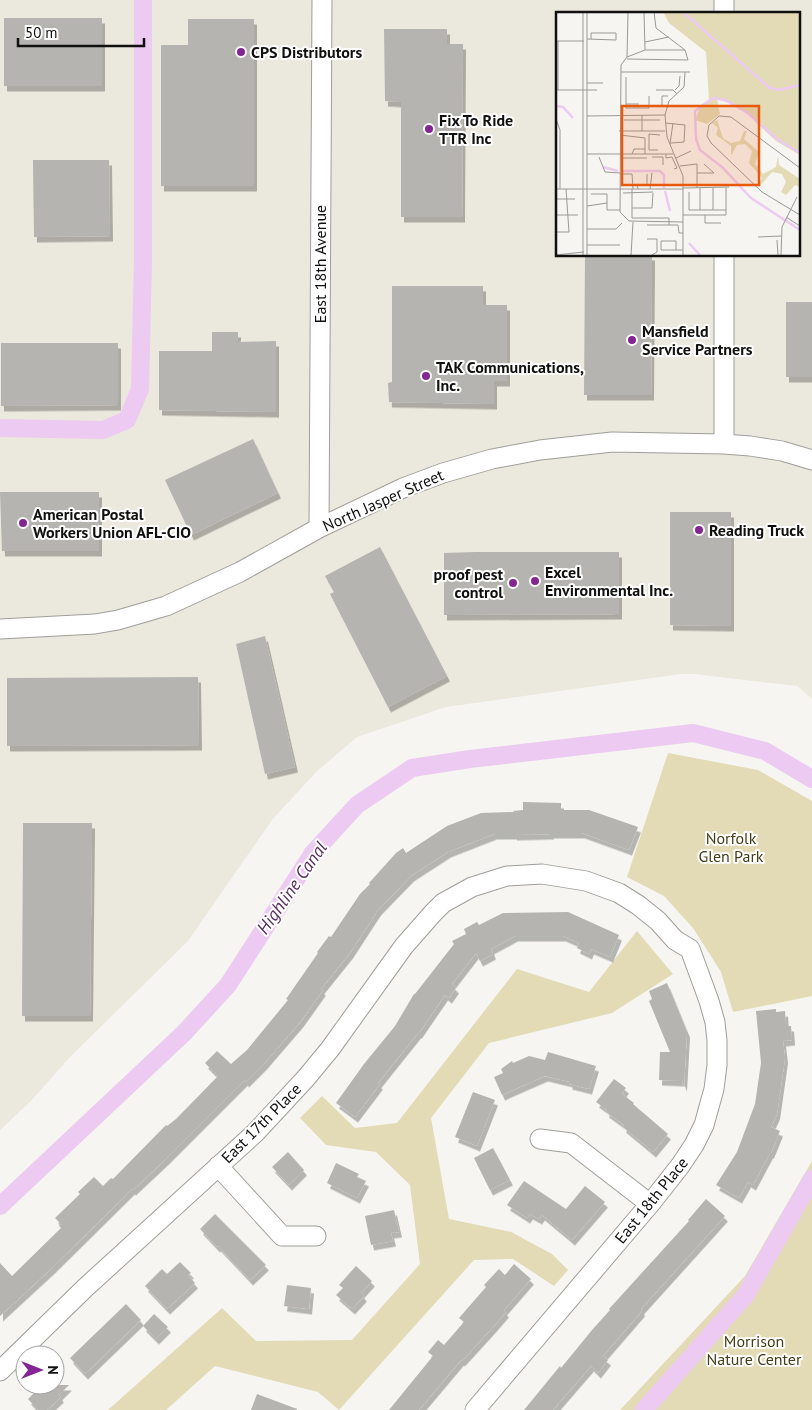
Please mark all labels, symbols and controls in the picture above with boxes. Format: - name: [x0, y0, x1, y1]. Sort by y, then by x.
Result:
- inset map: [556, 12, 800, 256]
- scale bar: [18, 15, 144, 47]
- text: 50 m: [25, 23, 58, 42]
- place label: CPS Distributors: [251, 42, 362, 62]
- marker: CPS Distributors: [235, 46, 247, 58]
- place label: Fix To Ride TTR Inc: [439, 110, 513, 148]
- marker: Fix To Ride TTR Inc: [423, 123, 435, 135]
- street label: East 18th Avenue: [310, 205, 330, 323]
- place label: Mansfield Service Partners: [642, 321, 753, 359]
- marker: Mansfield Service Partners: [626, 334, 638, 346]
- place label: TAK Communications, Inc.: [436, 357, 584, 395]
- marker: TAK Communications, Inc.: [420, 370, 432, 382]
- street label: North Jasper Street: [319, 464, 447, 536]
- place label: American Postal Workers Union AFL-CIO: [33, 504, 191, 542]
- marker: American Postal Workers Union AFL-CIO: [17, 517, 29, 529]
- place label: Reading Truck: [709, 520, 804, 540]
- marker: Reading Truck: [693, 524, 705, 536]
- place label: Excel Environmental Inc.: [545, 562, 673, 600]
- place label: proof pest control: [433, 564, 503, 602]
- marker: Excel Environmental Inc.: [529, 575, 541, 587]
- marker: proof pest control: [507, 577, 519, 589]
- park label: Norfolk Glen Park: [698, 828, 764, 866]
- water label: Highline Canal: [251, 837, 332, 938]
- street label: East 17th Place: [217, 1079, 305, 1167]
- street label: East 18th Place: [610, 1153, 692, 1247]
- park label: Morrison Nature Center: [707, 1331, 802, 1369]
- north arrow: [15, 1345, 65, 1395]
- text: N: [44, 1365, 62, 1375]

